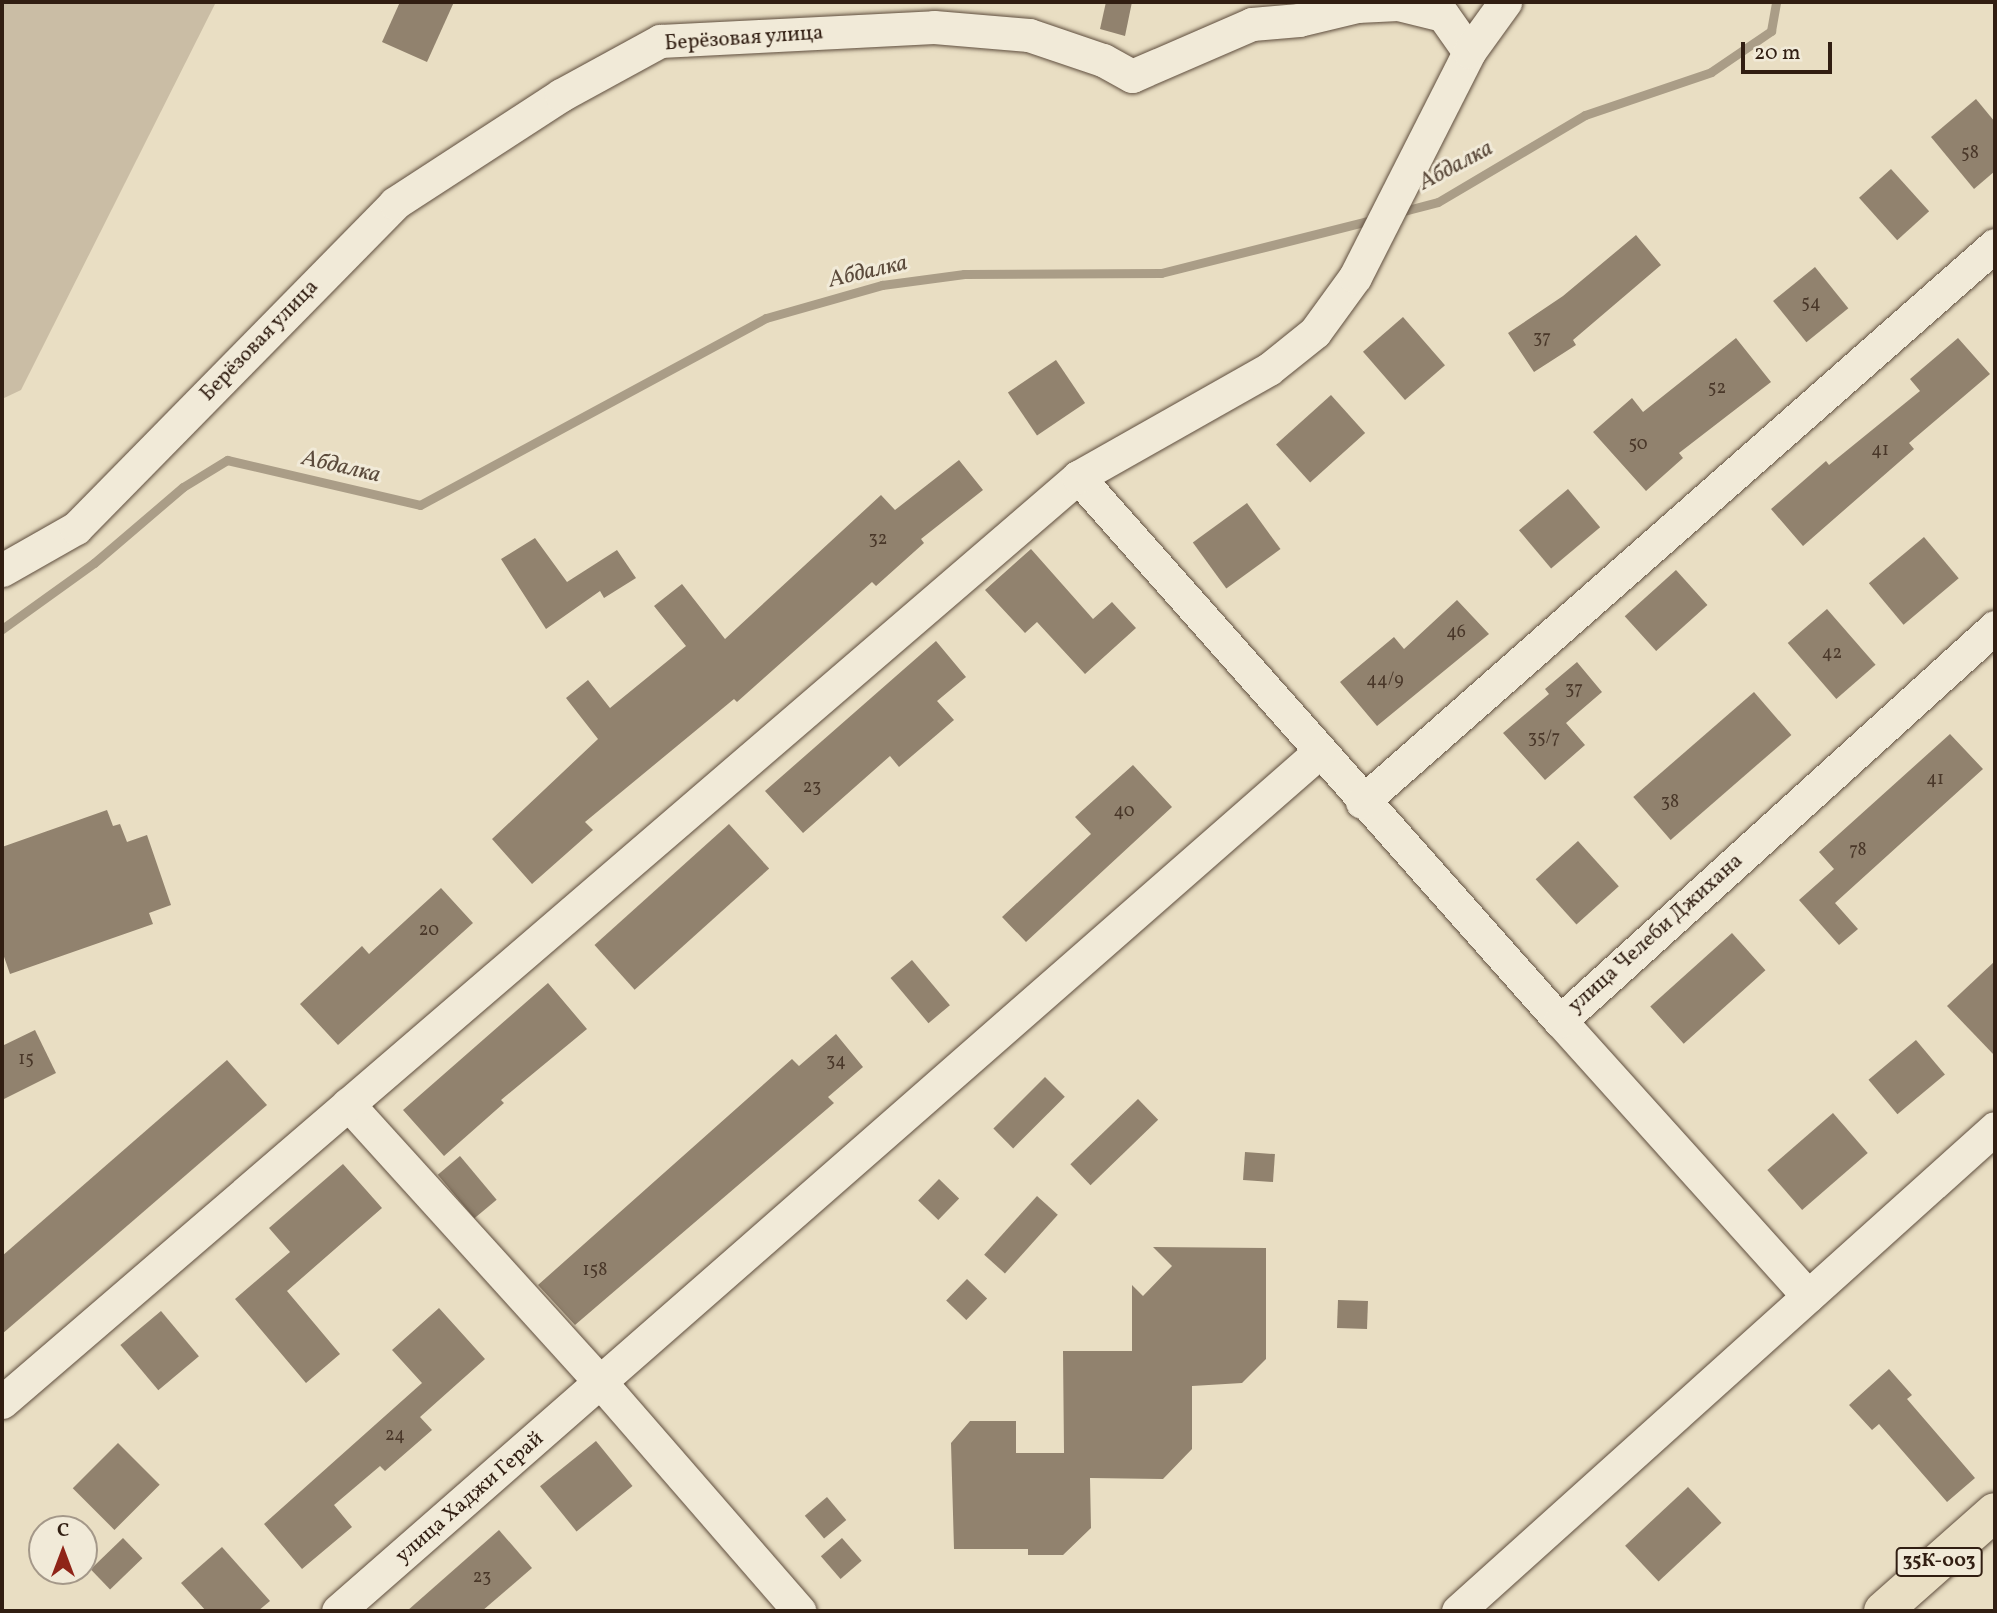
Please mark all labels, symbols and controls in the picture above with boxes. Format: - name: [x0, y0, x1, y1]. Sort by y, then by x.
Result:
- street label: Берёзовая улица: [663, 21, 825, 57]
- scale bar: [1745, 28, 1836, 72]
- text: 20 m: [1754, 39, 1800, 68]
- water label: Абдалка: [1414, 135, 1498, 197]
- house number: 58: [1961, 143, 1979, 165]
- water label: Абдалка: [826, 250, 910, 294]
- street label: Берёзовая улица: [195, 275, 325, 407]
- house number: 54: [1801, 293, 1821, 315]
- house number: 37: [1533, 328, 1551, 350]
- house number: 52: [1708, 378, 1726, 400]
- house number: 50: [1628, 434, 1648, 456]
- house number: 41: [1871, 440, 1889, 462]
- water label: Абдалка: [299, 445, 383, 489]
- house number: 32: [869, 529, 887, 551]
- house number: 46: [1446, 622, 1466, 644]
- house number: 42: [1822, 643, 1842, 665]
- house number: 44/9: [1366, 670, 1404, 692]
- house number: 37: [1565, 679, 1583, 701]
- house number: 35/7: [1528, 728, 1560, 750]
- house number: 41: [1926, 769, 1944, 791]
- house number: 23: [803, 777, 821, 799]
- house number: 38: [1661, 792, 1679, 814]
- house number: 40: [1113, 801, 1135, 823]
- house number: 78: [1849, 840, 1867, 862]
- street label: улица Челеби Джихана: [1564, 849, 1748, 1019]
- house number: 20: [419, 920, 439, 942]
- house number: 15: [18, 1049, 34, 1071]
- house number: 34: [826, 1051, 846, 1073]
- house number: 158: [583, 1260, 607, 1282]
- house number: 24: [385, 1425, 405, 1447]
- street label: улица Хаджи Герай: [391, 1427, 549, 1569]
- north arrow: [28, 1515, 98, 1585]
- text: С: [57, 1518, 69, 1544]
- road number: 35К-003: [1895, 1546, 1983, 1578]
- house number: 23: [473, 1567, 491, 1589]

